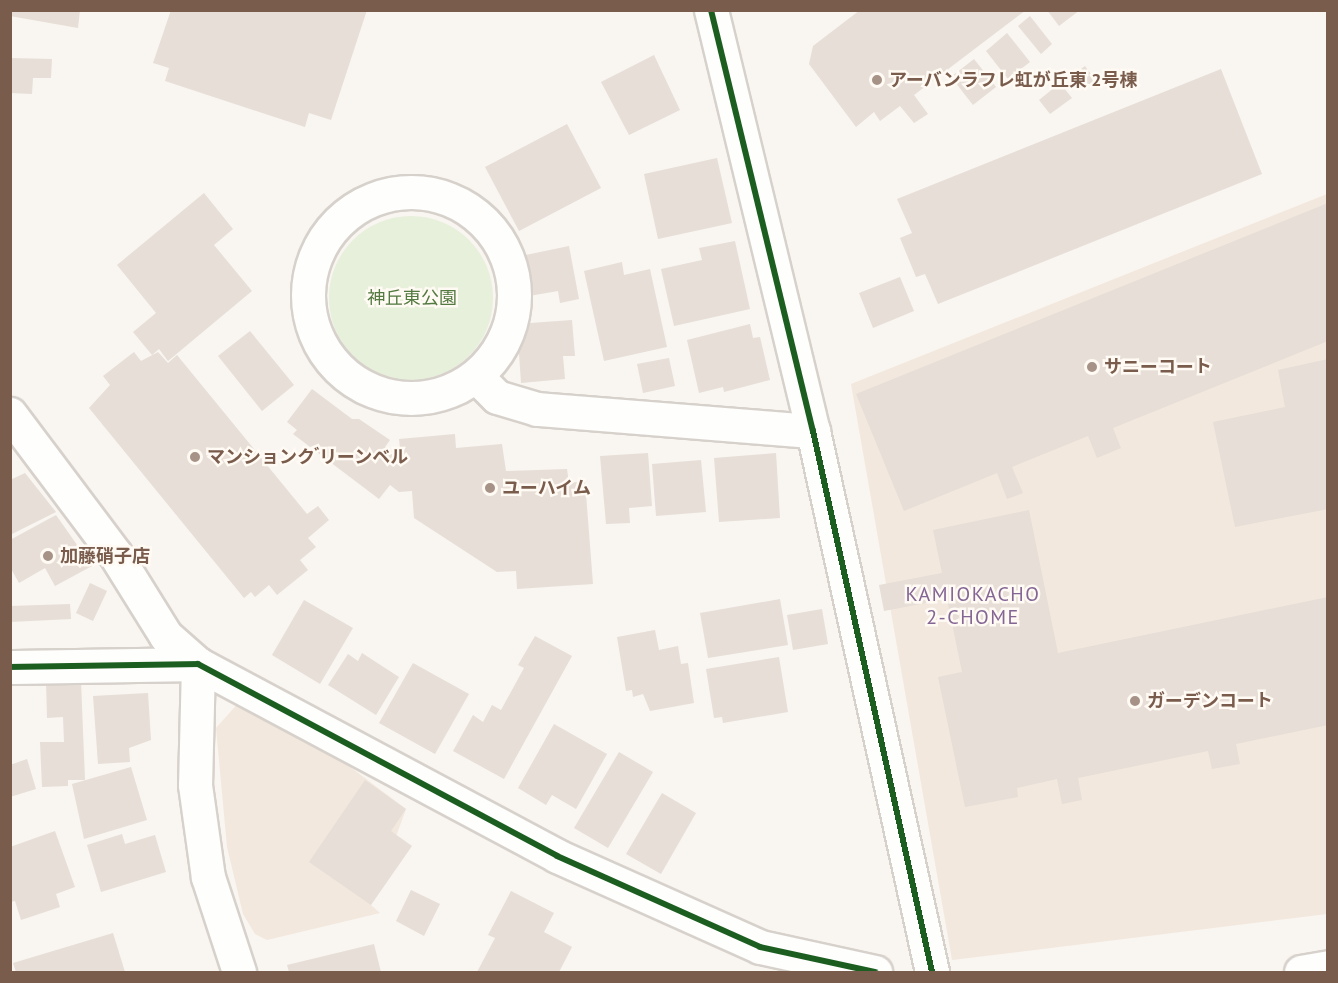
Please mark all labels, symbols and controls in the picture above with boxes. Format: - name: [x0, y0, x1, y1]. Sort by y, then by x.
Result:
- place label: アーバンラフレ虹が丘東 2号棟: [889, 69, 1137, 91]
- marker: アーバンラフレ虹が丘東 2号棟: [870, 73, 884, 87]
- park label: 神丘東公園: [367, 287, 457, 309]
- place label: サニーコート: [1104, 356, 1212, 378]
- marker: サニーコート: [1085, 360, 1099, 374]
- place label: マンションク ゙リーンベル: [207, 446, 410, 468]
- marker: マンションク ゙リーンベル: [188, 450, 202, 464]
- place label: ユーハイム: [502, 477, 592, 499]
- marker: ユーハイム: [483, 481, 497, 495]
- place label: 加藤硝子店: [60, 545, 150, 567]
- marker: 加藤硝子店: [41, 549, 55, 563]
- district label: KAMIOKACHO 2-CHOME: [906, 582, 1040, 629]
- place label: ガーデンコート: [1147, 690, 1273, 712]
- marker: ガーデンコート: [1128, 694, 1142, 708]

